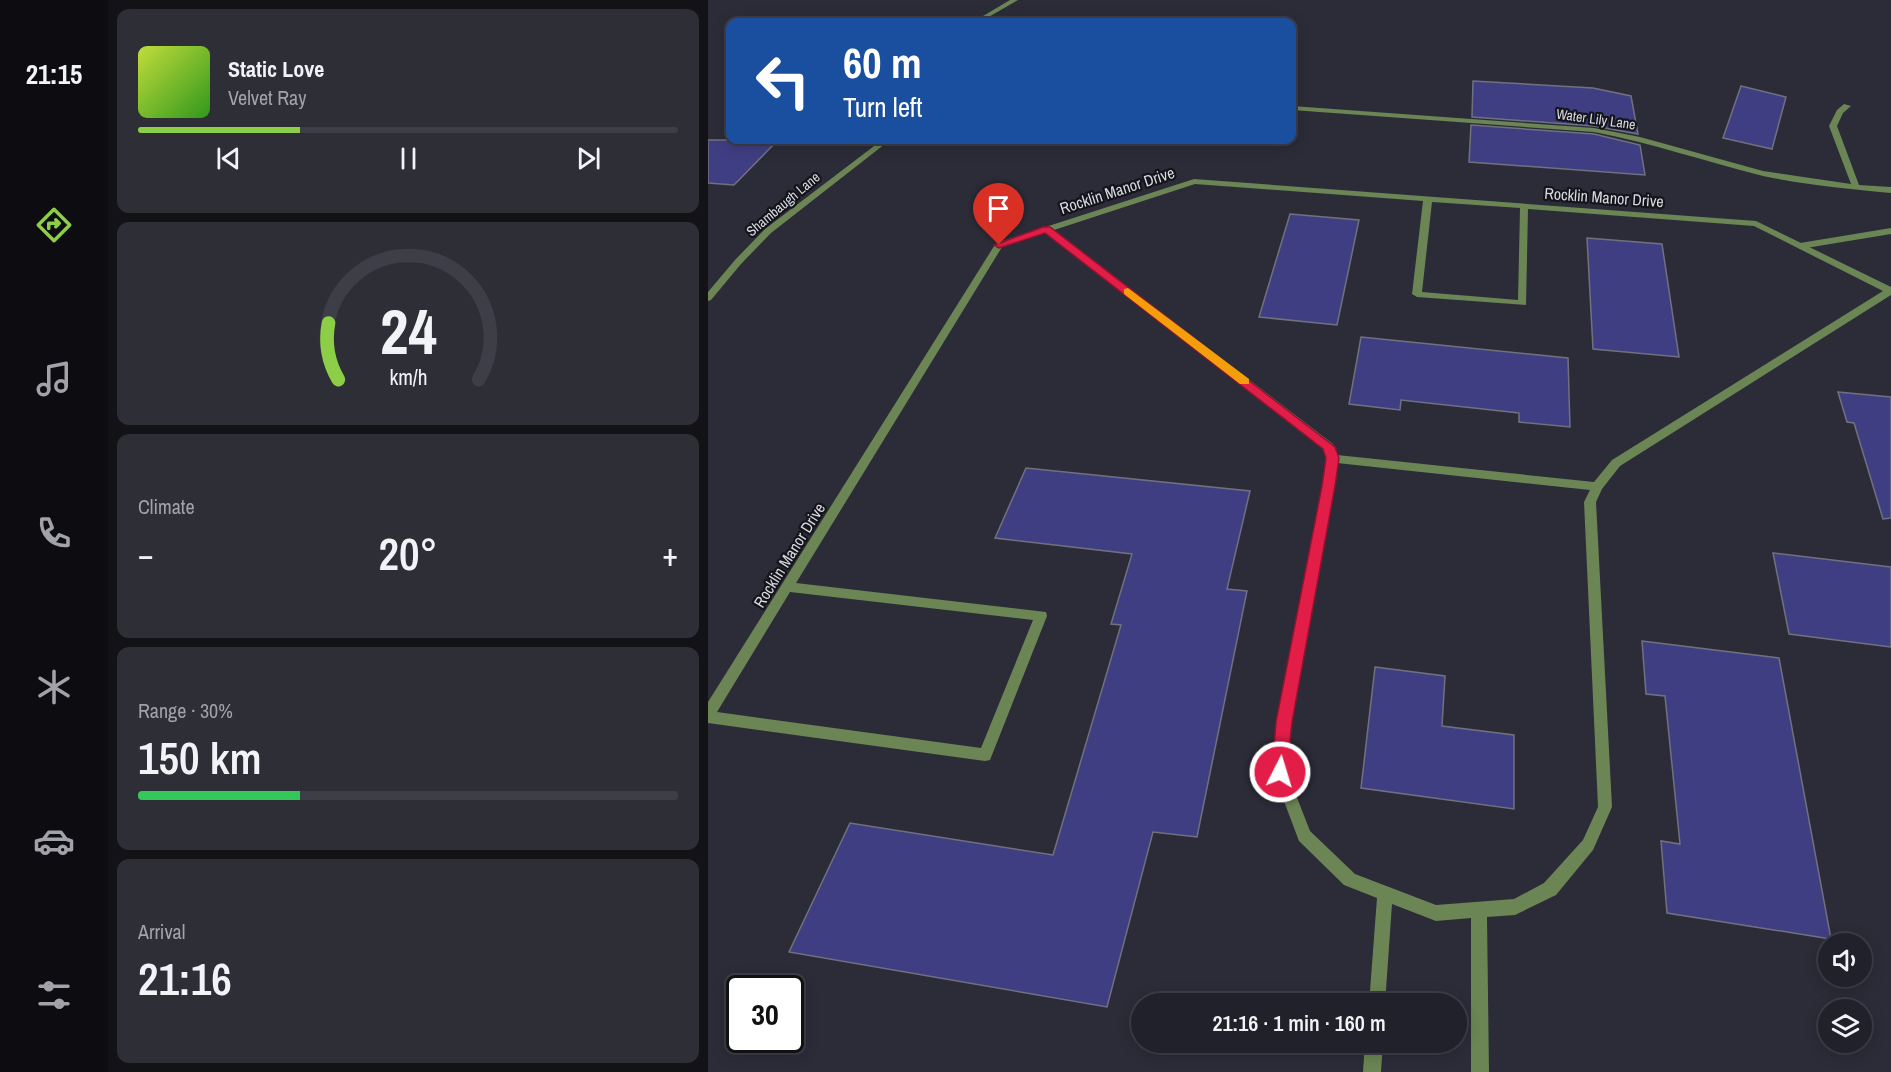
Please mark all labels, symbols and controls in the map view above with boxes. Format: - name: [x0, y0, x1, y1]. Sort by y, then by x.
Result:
- text: 60 m: [843, 35, 922, 91]
- icon: left: [744, 42, 822, 120]
- text: Static Love: [228, 54, 324, 84]
- text: 21:15: [26, 56, 82, 92]
- text: Velvet Ray: [228, 84, 306, 111]
- text: Turn left: [843, 89, 922, 125]
- street label: Water Lily Lane: [1555, 105, 1637, 133]
- icon: previous: [212, 142, 245, 175]
- icon: pause: [392, 142, 425, 175]
- icon: next: [572, 142, 605, 175]
- street label: Rocklin Manor Drive: [1057, 161, 1177, 219]
- street label: Shambaugh Lane: [742, 168, 824, 240]
- street label: Rocklin Manor Drive: [1544, 182, 1664, 212]
- pin: [973, 183, 1024, 245]
- icon: arrive: [982, 192, 1015, 225]
- icon: directions: [33, 204, 75, 246]
- text: 24: [380, 290, 436, 374]
- icon: music: [33, 358, 75, 400]
- text: km/h: [389, 364, 427, 393]
- text: Climate: [138, 493, 195, 520]
- street label: Rocklin Manor Drive: [748, 498, 830, 612]
- icon: phone: [33, 512, 75, 554]
- text: 20°: [378, 523, 438, 584]
- text: −: [138, 532, 154, 576]
- text: +: [662, 532, 678, 576]
- icon: climate: [33, 666, 75, 708]
- text: Range · 30%: [138, 697, 233, 724]
- text: 150 km: [138, 727, 262, 788]
- position arrow: [1248, 740, 1312, 804]
- icon: car: [33, 820, 75, 862]
- text: Arrival: [138, 918, 185, 945]
- map controls: [1818, 933, 1872, 1053]
- button: sound: [1818, 933, 1872, 987]
- text: 21:16: [138, 948, 232, 1009]
- icon: filters: [33, 974, 75, 1016]
- speed limit sign: 30: [726, 975, 804, 1053]
- button: layers: [1818, 999, 1872, 1053]
- text: 21:16 · 1 min · 160 m: [1212, 1008, 1386, 1038]

